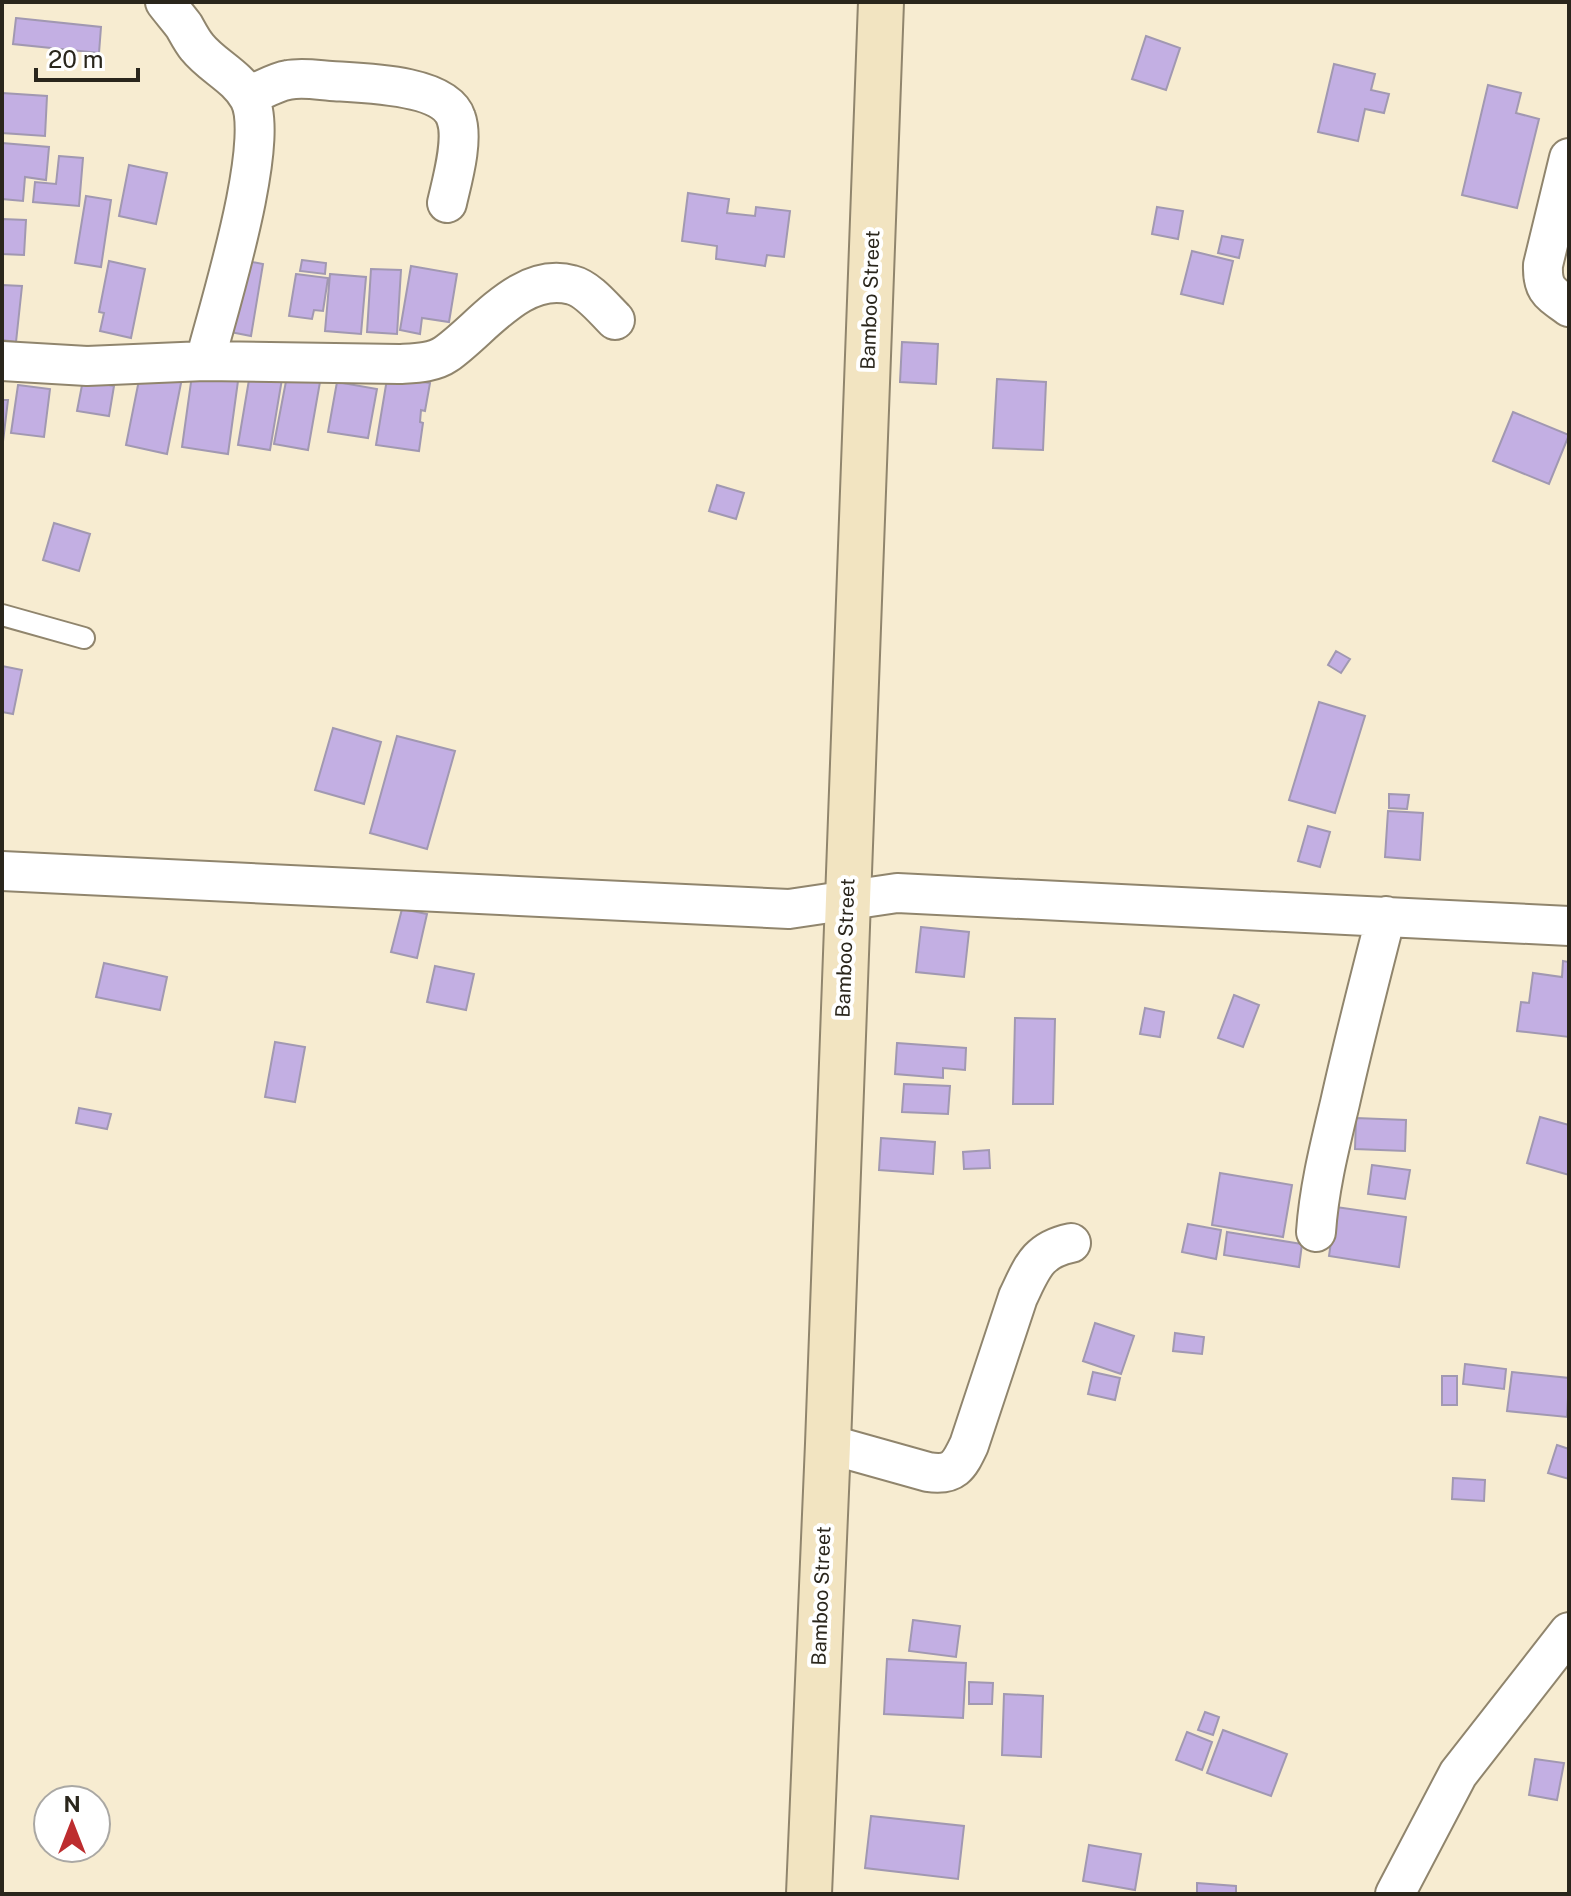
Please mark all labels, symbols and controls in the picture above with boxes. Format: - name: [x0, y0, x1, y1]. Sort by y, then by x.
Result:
- scale bar: [36, 32, 138, 82]
- text: 20 m: [48, 45, 104, 73]
- street label: Bamboo Street: [856, 230, 884, 370]
- street label: Bamboo Street: [831, 878, 859, 1018]
- street label: Bamboo Street: [807, 1526, 835, 1666]
- north arrow: [32, 1784, 112, 1864]
- text: N: [63, 1791, 81, 1817]

